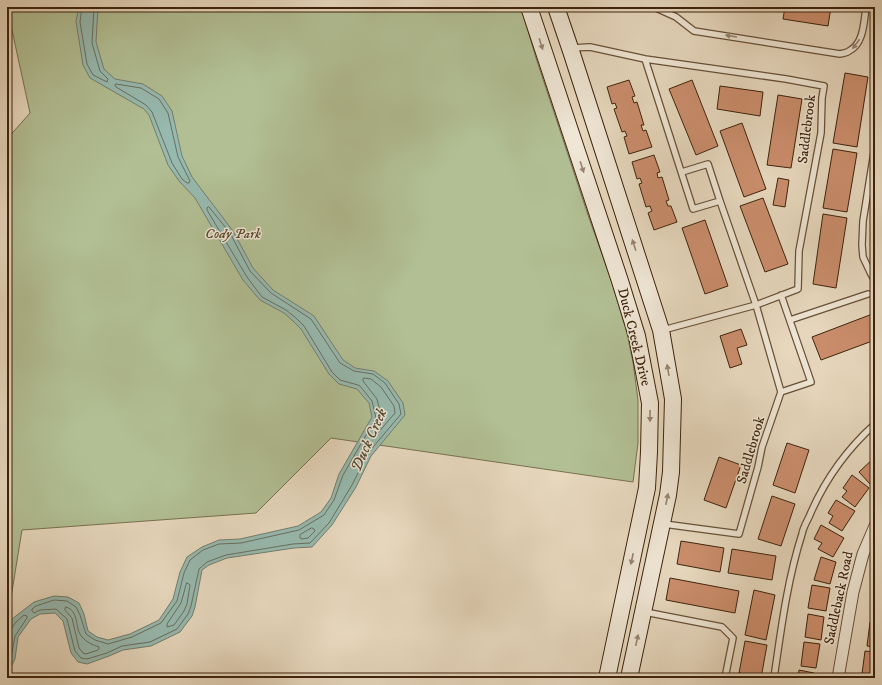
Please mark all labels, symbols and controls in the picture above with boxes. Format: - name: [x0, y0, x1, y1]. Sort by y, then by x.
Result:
- one-way arrow: [725, 33, 737, 39]
- one-way arrow: [539, 38, 545, 50]
- one-way arrow: [852, 38, 860, 49]
- street label: Saddlebrook: [794, 93, 820, 165]
- one-way arrow: [580, 162, 586, 174]
- park label: Cody Park: [205, 225, 261, 243]
- one-way arrow: [630, 238, 636, 250]
- street label: Duck Creek Drive: [613, 286, 655, 388]
- one-way arrow: [665, 364, 671, 376]
- water label: Duck Creek: [347, 405, 392, 475]
- one-way arrow: [647, 410, 653, 423]
- street label: Saddlebrook: [733, 414, 769, 486]
- one-way arrow: [664, 493, 670, 505]
- street label: Saddleback Road: [820, 550, 858, 646]
- one-way arrow: [629, 553, 635, 565]
- one-way arrow: [635, 634, 641, 646]

